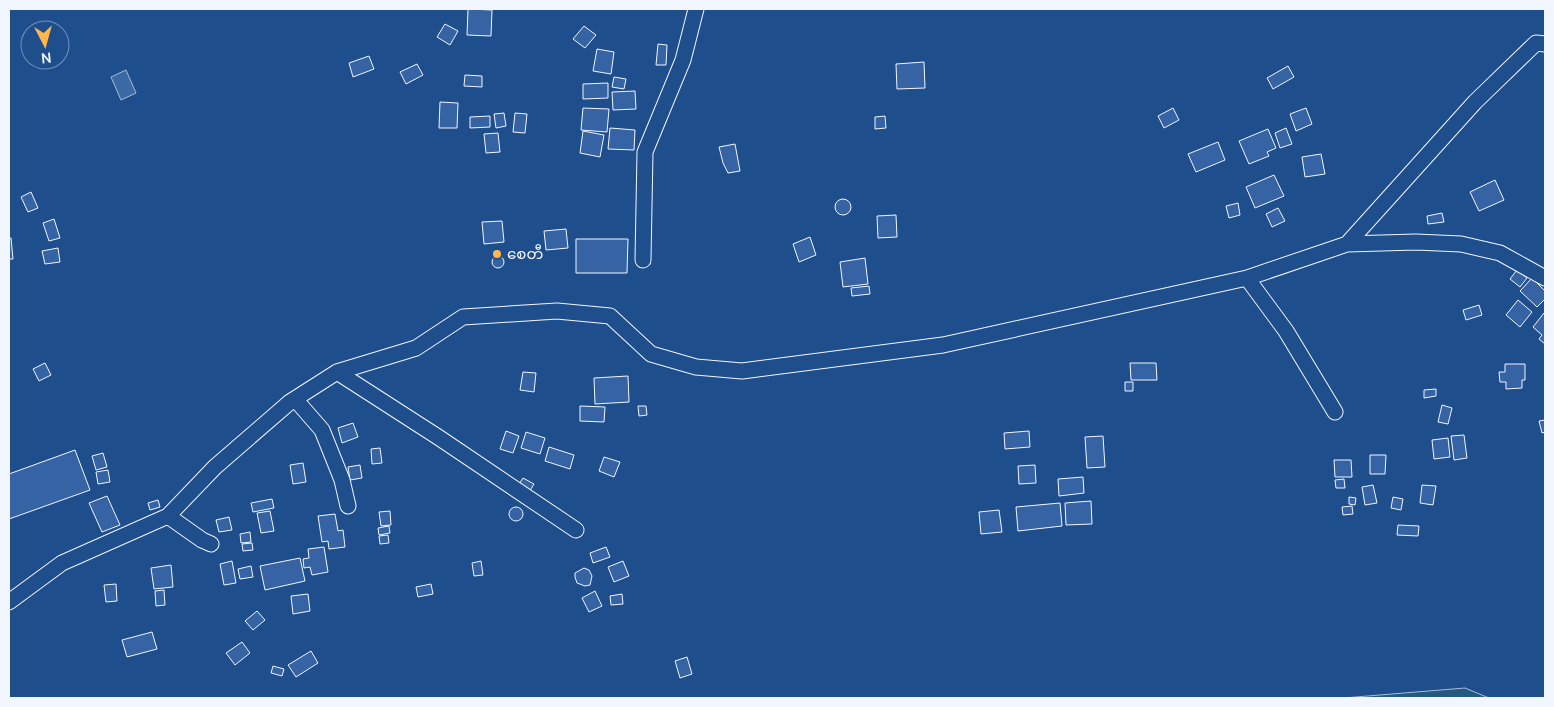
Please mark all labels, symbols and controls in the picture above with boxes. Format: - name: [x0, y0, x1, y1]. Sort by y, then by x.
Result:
- north arrow: [20, 20, 70, 70]
- text: N: [40, 48, 52, 68]
- place label: စေတီ: [507, 243, 543, 264]
- marker: စေတီ: [491, 248, 503, 260]

